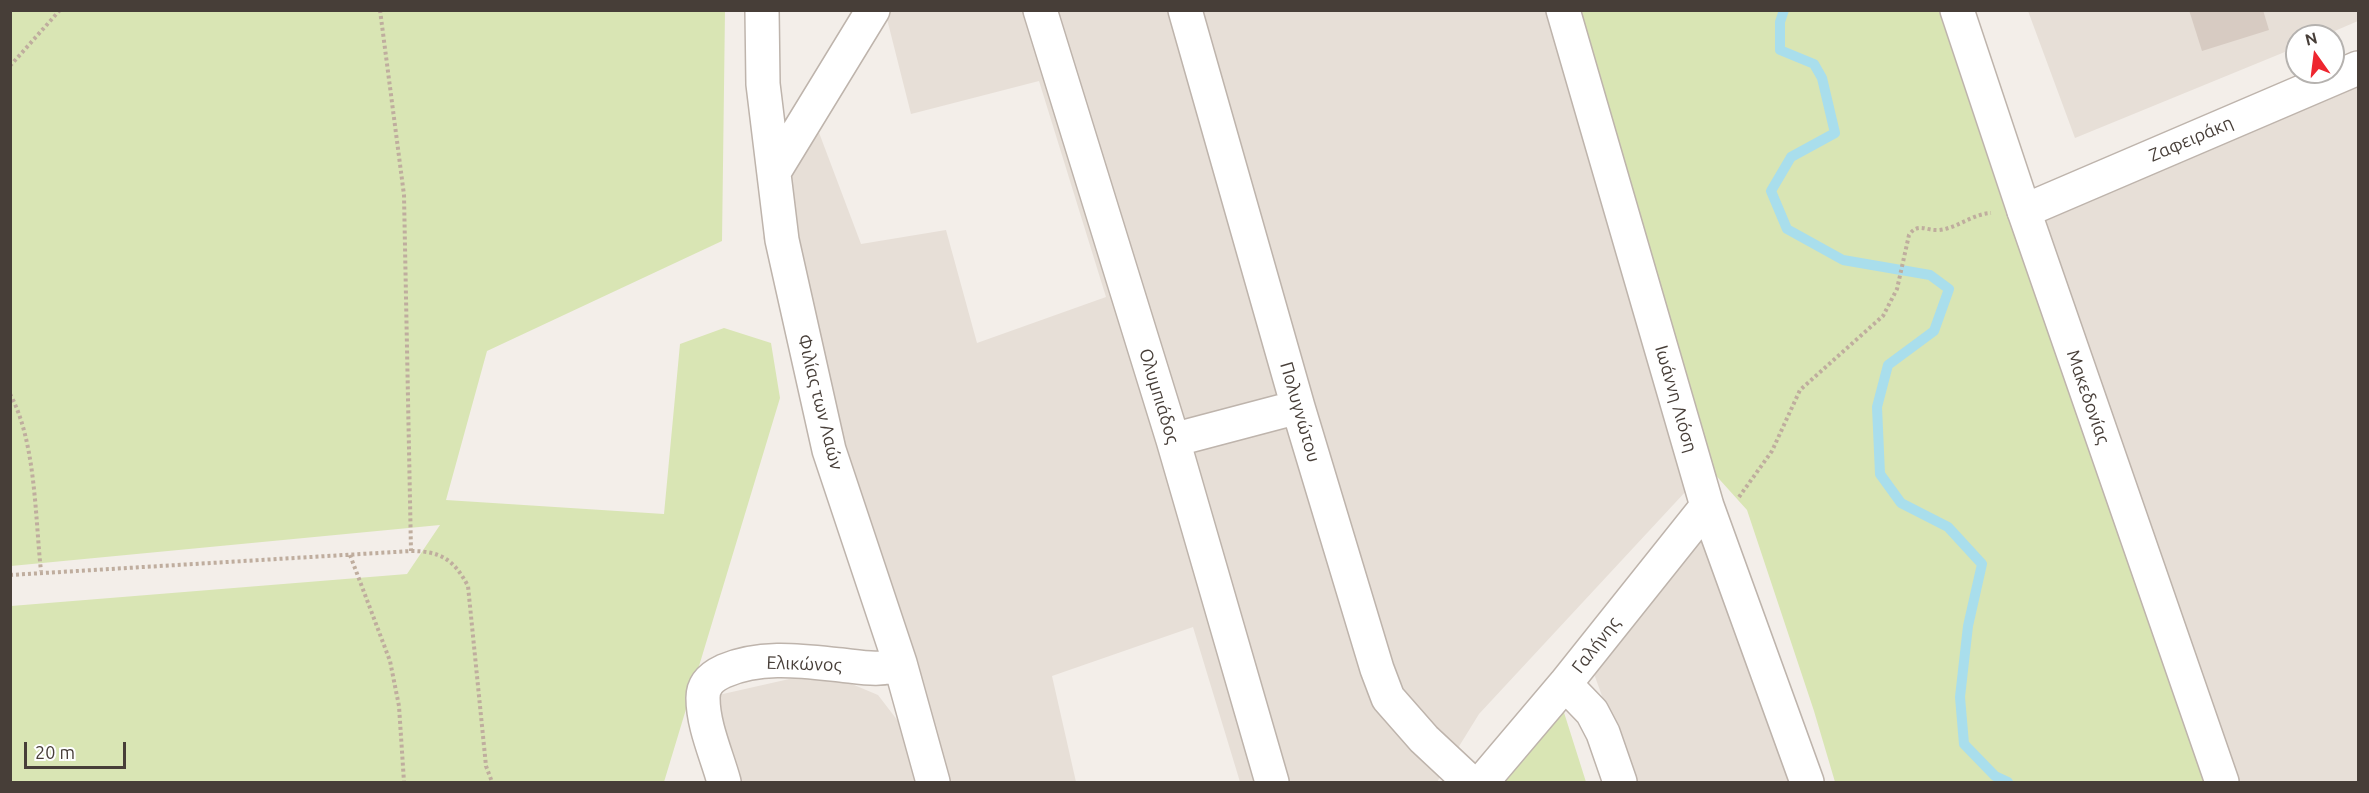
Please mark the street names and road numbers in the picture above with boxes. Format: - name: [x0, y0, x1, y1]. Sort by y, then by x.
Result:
- street label: Ζαφειράκη: [2146, 112, 2236, 166]
- street label: Φιλίας των Λαών: [793, 332, 847, 472]
- street label: Ιωάννη Λιόση: [1650, 343, 1702, 455]
- street label: Ολυμπιάδος: [1134, 346, 1184, 446]
- street label: Μακεδονίας: [2062, 347, 2114, 447]
- street label: Πολυγνώτου: [1275, 359, 1325, 465]
- street label: Γαλήνης: [1567, 613, 1625, 677]
- street label: Ελικώνος: [766, 652, 842, 676]

